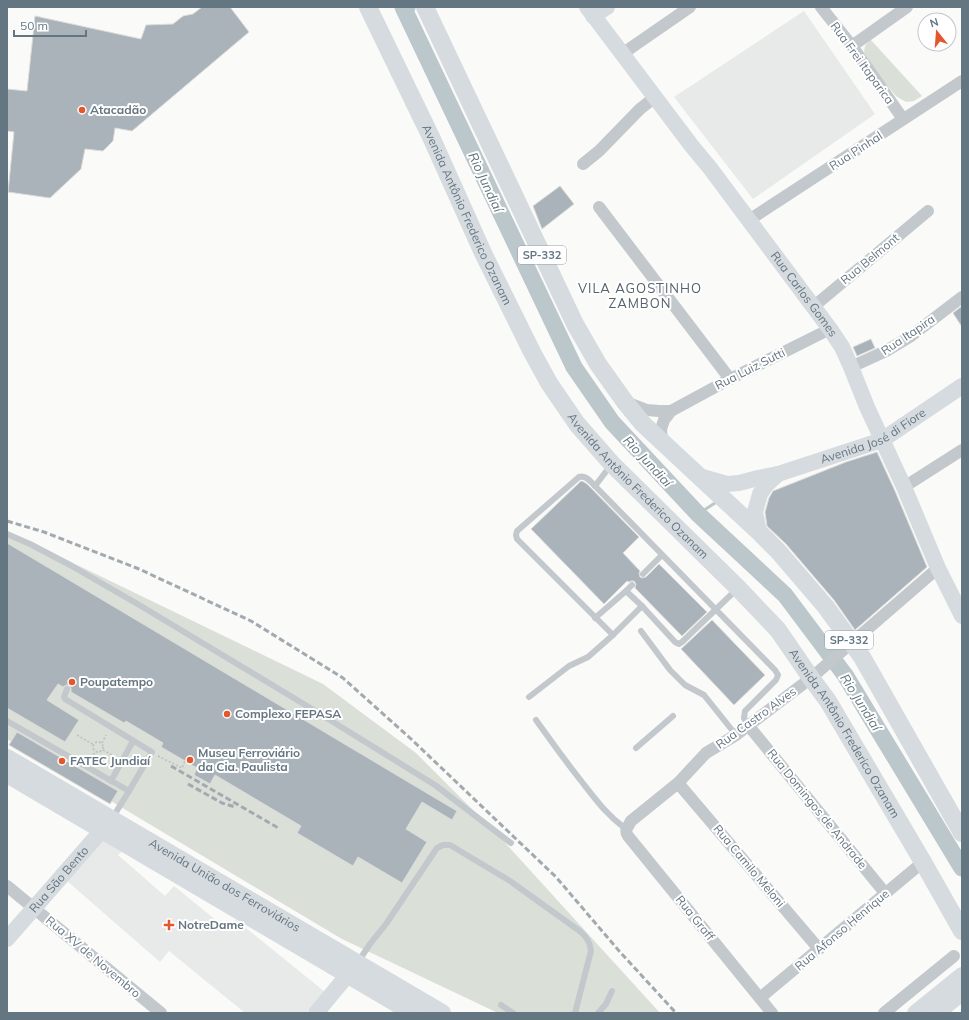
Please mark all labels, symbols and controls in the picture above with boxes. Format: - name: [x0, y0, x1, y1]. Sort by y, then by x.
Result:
- scale bar: [14, 12, 86, 38]
- north arrow: [917, 12, 957, 52]
- text: N: [928, 15, 940, 30]
- text: 50 m: [20, 18, 48, 33]
- street label: Rua Frei Itaparica: [827, 19, 897, 107]
- place label: Atacadão: [90, 102, 146, 117]
- marker: Atacadão: [77, 105, 87, 115]
- street label: Avenida Antônio Frederico Ozanam: [419, 122, 515, 307]
- street label: Rua Pinhal: [826, 128, 885, 173]
- water label: Rio Jundiaí: [465, 150, 508, 216]
- street label: Rua Belmont: [837, 230, 902, 287]
- road number: SP-332: [518, 246, 566, 264]
- street label: Rua Carlos Gomes: [768, 248, 841, 339]
- district label: VILA AGOSTINHO ZAMBON: [578, 280, 702, 311]
- street label: Rua Itapira: [878, 311, 937, 358]
- street label: Rua Luiz Sutti: [712, 344, 787, 393]
- street label: Avenida José di Fiore: [818, 405, 928, 467]
- street label: Avenida Antônio Frederico Ozanam: [565, 410, 712, 562]
- water label: Rio Jundiaí: [620, 432, 677, 491]
- road number: SP-332: [825, 631, 873, 649]
- street label: Avenida Antônio Frederico Ozanam: [786, 646, 903, 821]
- water label: Rio Jundiaí: [837, 671, 886, 735]
- place label: Poupatempo: [80, 674, 153, 689]
- marker: Poupatempo: [67, 677, 77, 687]
- street label: Rua Castro Alves: [713, 683, 799, 752]
- place label: Complexo FEPASA: [235, 706, 341, 721]
- marker: Complexo FEPASA: [222, 709, 232, 719]
- place label: Museu Ferroviário da Cia. Paulista: [198, 745, 300, 774]
- street label: Rua Domingos de Andrade: [764, 746, 870, 872]
- place label: FATEC Jundiaí: [70, 753, 151, 768]
- marker: Museu Ferroviário da Cia. Paulista: [185, 755, 195, 765]
- marker: FATEC Jundiaí: [57, 756, 67, 766]
- street label: Rua Camilo Meloni: [710, 821, 788, 910]
- street label: Avenida União dos Ferroviários: [146, 835, 303, 935]
- street label: Rua São Bento: [26, 843, 92, 915]
- street label: Rua Afonso Henrique: [791, 886, 892, 973]
- street label: Rua Graff: [673, 892, 719, 944]
- street label: Rua XV de Novembro: [43, 913, 144, 1001]
- place label: NotreDame: [178, 917, 244, 932]
- marker: NotreDame: [163, 919, 175, 931]

